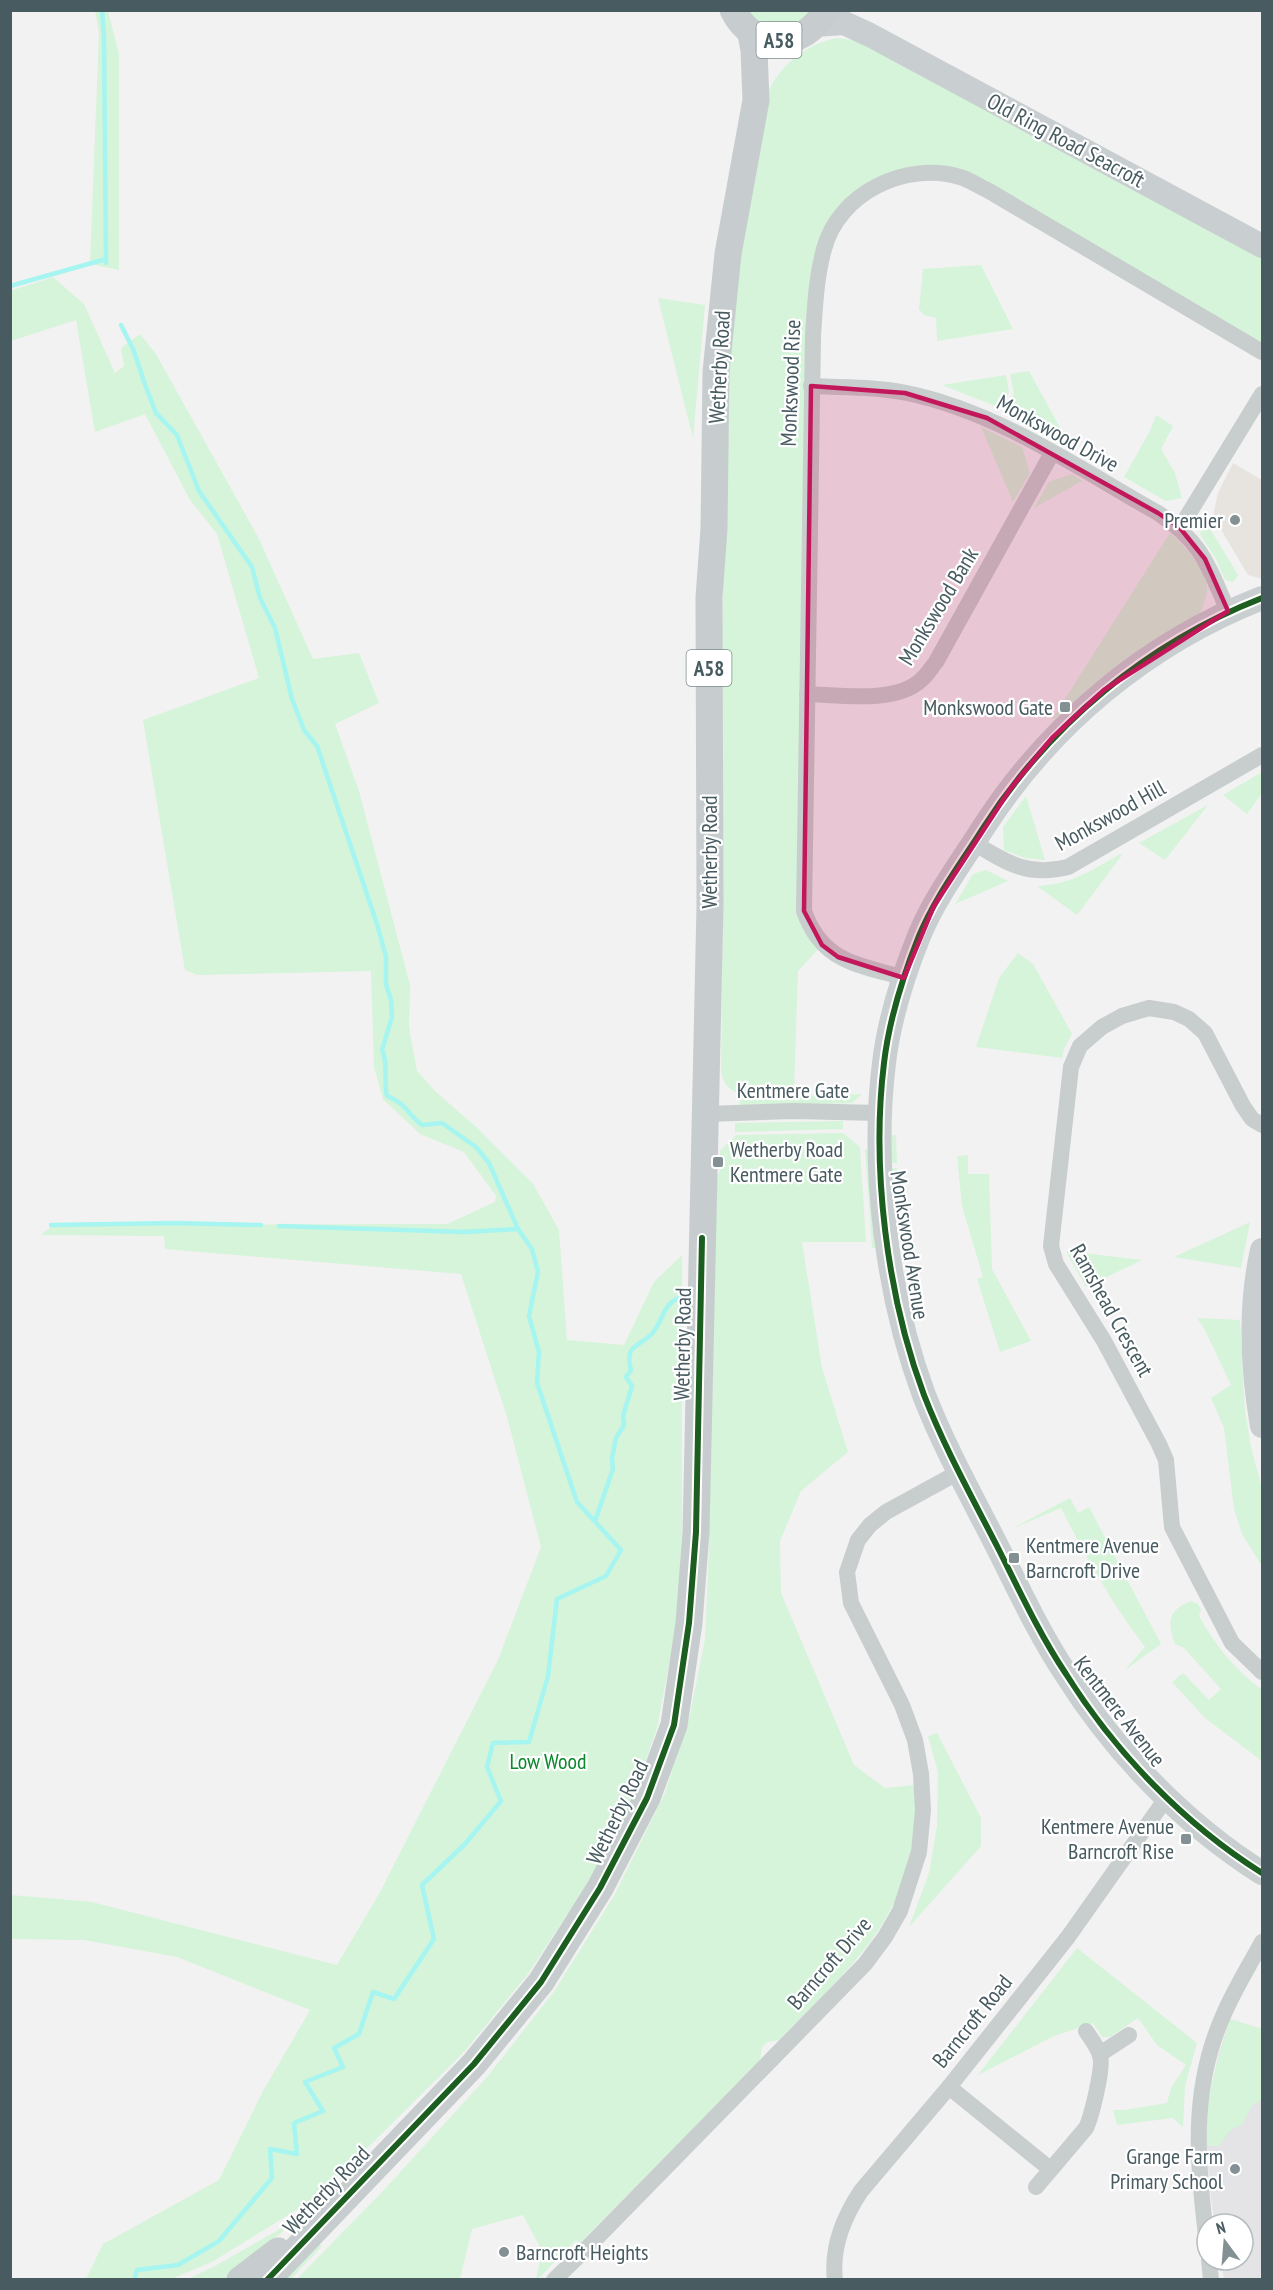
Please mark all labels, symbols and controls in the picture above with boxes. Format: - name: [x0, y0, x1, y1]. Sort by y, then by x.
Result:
- road number: A58: [756, 22, 802, 58]
- street label: Old Ring Road Seacroft: [982, 87, 1150, 193]
- street label: Wetherby Road: [702, 310, 736, 424]
- street label: Monkswood Rise: [774, 319, 806, 447]
- street label: Monkswood Drive: [992, 388, 1124, 478]
- place label: Premier: [1164, 506, 1223, 534]
- marker: Premier: [1228, 513, 1242, 527]
- street label: Monkswood Bank: [892, 542, 984, 670]
- road number: A58: [686, 650, 732, 686]
- place label: Monkswood Gate: [923, 693, 1053, 721]
- marker: Monkswood Gate: [1058, 700, 1072, 714]
- street label: Monkswood Hill: [1050, 773, 1171, 857]
- street label: Wetherby Road: [695, 795, 723, 909]
- street label: Kentmere Gate: [737, 1076, 849, 1104]
- place label: Wetherby Road Kentmere Gate: [730, 1135, 843, 1188]
- marker: Wetherby Road Kentmere Gate: [711, 1155, 725, 1169]
- street label: Monkswood Avenue: [884, 1169, 936, 1321]
- street label: Ramshead Crescent: [1064, 1239, 1160, 1381]
- street label: Wetherby Road: [667, 1287, 697, 1401]
- place label: Kentmere Avenue Barncroft Drive: [1026, 1531, 1159, 1584]
- marker: Kentmere Avenue Barncroft Drive: [1007, 1551, 1021, 1565]
- street label: Kentmere Avenue: [1068, 1650, 1172, 1772]
- park label: Low Wood: [510, 1747, 586, 1775]
- street label: Wetherby Road: [580, 1755, 654, 1869]
- place label: Kentmere Avenue Barncroft Rise: [1041, 1812, 1174, 1865]
- marker: Kentmere Avenue Barncroft Rise: [1179, 1832, 1193, 1846]
- street label: Barncroft Drive: [781, 1911, 877, 2015]
- street label: Barncroft Road: [926, 1969, 1018, 2073]
- street label: Wetherby Road: [277, 2140, 375, 2240]
- place label: Grange Farm Primary School: [1110, 2142, 1224, 2195]
- marker: Grange Farm Primary School: [1228, 2162, 1242, 2176]
- north arrow: [1195, 2212, 1255, 2272]
- text: N: [1214, 2217, 1228, 2238]
- place label: Barncroft Heights: [516, 2238, 648, 2266]
- marker: Barncroft Heights: [497, 2245, 511, 2259]

